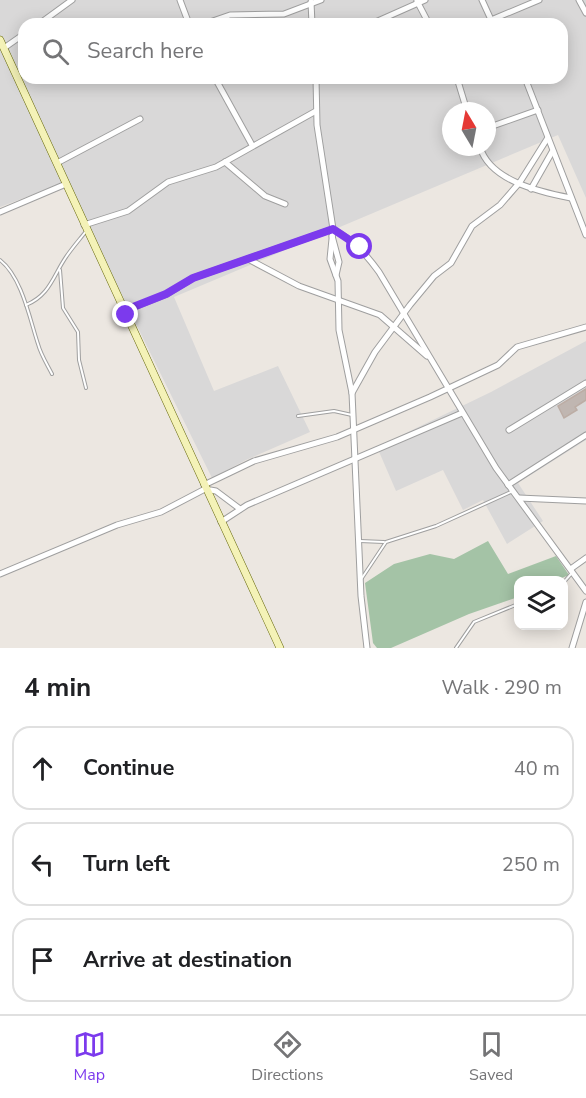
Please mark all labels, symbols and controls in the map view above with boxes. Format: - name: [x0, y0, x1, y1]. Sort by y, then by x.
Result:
- search box: [18, 18, 568, 84]
- icon: search: [39, 35, 72, 68]
- text: Search here: [87, 36, 204, 66]
- north arrow: [442, 102, 496, 156]
- route start: [346, 233, 372, 259]
- route end: [112, 301, 138, 327]
- map controls: [514, 576, 568, 630]
- button: layers: [514, 576, 568, 630]
- text: 4 min: [24, 670, 91, 705]
- text: Walk · 290 m: [442, 674, 562, 701]
- icon: ahead: [26, 752, 59, 785]
- text: Continue: [83, 753, 174, 783]
- text: 40 m: [514, 755, 560, 782]
- icon: left: [26, 848, 59, 881]
- text: Turn left: [83, 849, 170, 879]
- text: 250 m: [502, 851, 560, 878]
- icon: arrive: [26, 944, 59, 977]
- text: Arrive at destination: [83, 945, 292, 975]
- tab: Map: [73, 1028, 106, 1086]
- tab: Directions: [251, 1028, 323, 1086]
- tab: Saved: [469, 1028, 513, 1086]

